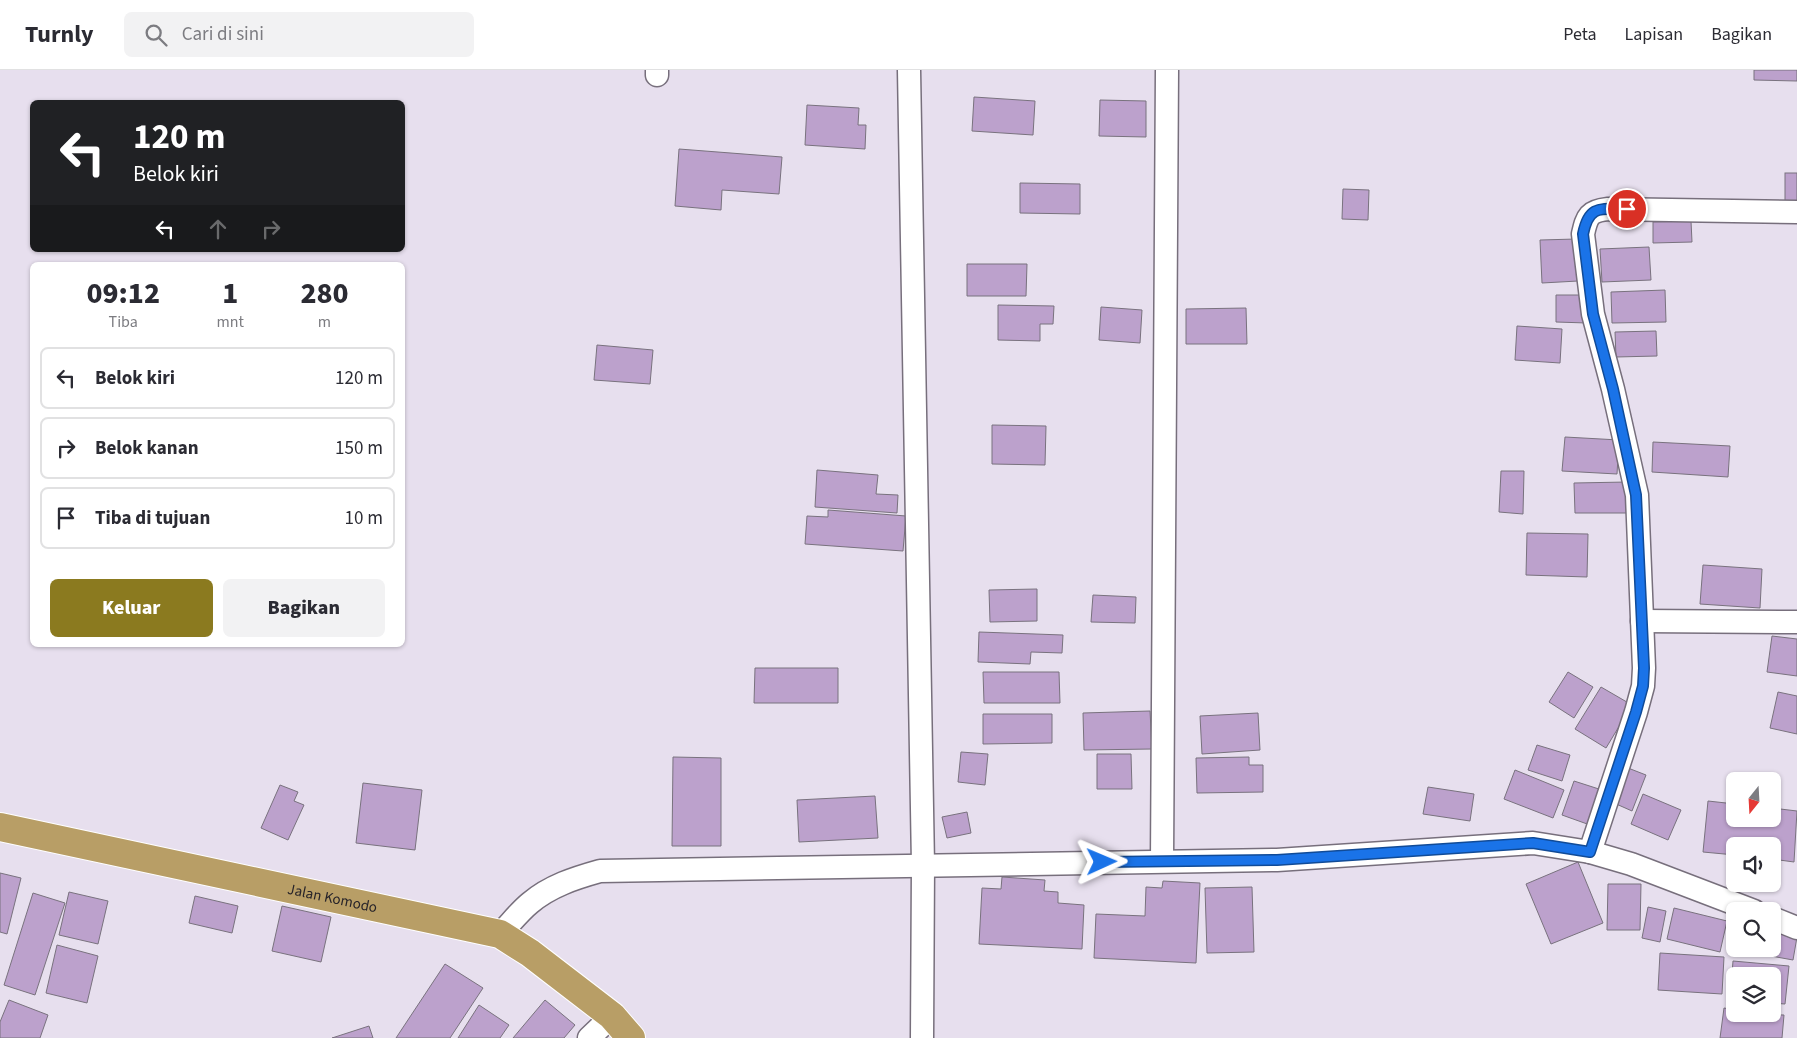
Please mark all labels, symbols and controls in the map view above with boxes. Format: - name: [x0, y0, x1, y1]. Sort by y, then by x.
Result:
- search box: [124, 12, 474, 57]
- text: Turnly: [25, 17, 94, 52]
- icon: search: [142, 21, 170, 49]
- text: Cari di sini: [182, 21, 264, 48]
- text: Peta: [1563, 22, 1596, 47]
- text: Lapisan: [1624, 22, 1683, 47]
- text: Bagikan: [1711, 22, 1772, 47]
- text: 120 m: [133, 112, 225, 162]
- icon: left: [50, 120, 115, 185]
- text: Belok kiri: [133, 158, 219, 190]
- pin: [1606, 188, 1648, 230]
- icon: arrive: [1613, 195, 1641, 223]
- icon: left: [151, 215, 179, 243]
- icon: ahead: [204, 215, 232, 243]
- icon: right: [257, 215, 285, 243]
- text: 09:12: [87, 272, 160, 315]
- text: 1: [222, 272, 238, 315]
- text: 280: [300, 272, 348, 315]
- text: Tiba: [109, 311, 138, 333]
- text: mnt: [216, 311, 244, 333]
- text: m: [318, 311, 331, 333]
- icon: left: [52, 364, 80, 392]
- text: Belok kiri: [95, 365, 175, 392]
- text: 120 m: [335, 365, 383, 392]
- icon: right: [52, 434, 80, 462]
- text: Belok kanan: [95, 435, 199, 462]
- text: 150 m: [335, 435, 383, 462]
- icon: arrive: [52, 504, 80, 532]
- text: Tiba di tujuan: [95, 505, 210, 532]
- text: 10 m: [345, 505, 383, 532]
- button: Keluar: [50, 579, 213, 637]
- button: Bagikan: [223, 579, 385, 637]
- north arrow: [1726, 772, 1781, 828]
- map controls: [1726, 772, 1781, 1022]
- position arrow: [1075, 835, 1127, 887]
- button: sound: [1726, 837, 1781, 892]
- street label: Jalan Komodo: [286, 879, 379, 918]
- button: search: [1726, 902, 1781, 957]
- button: layers: [1726, 967, 1781, 1022]

